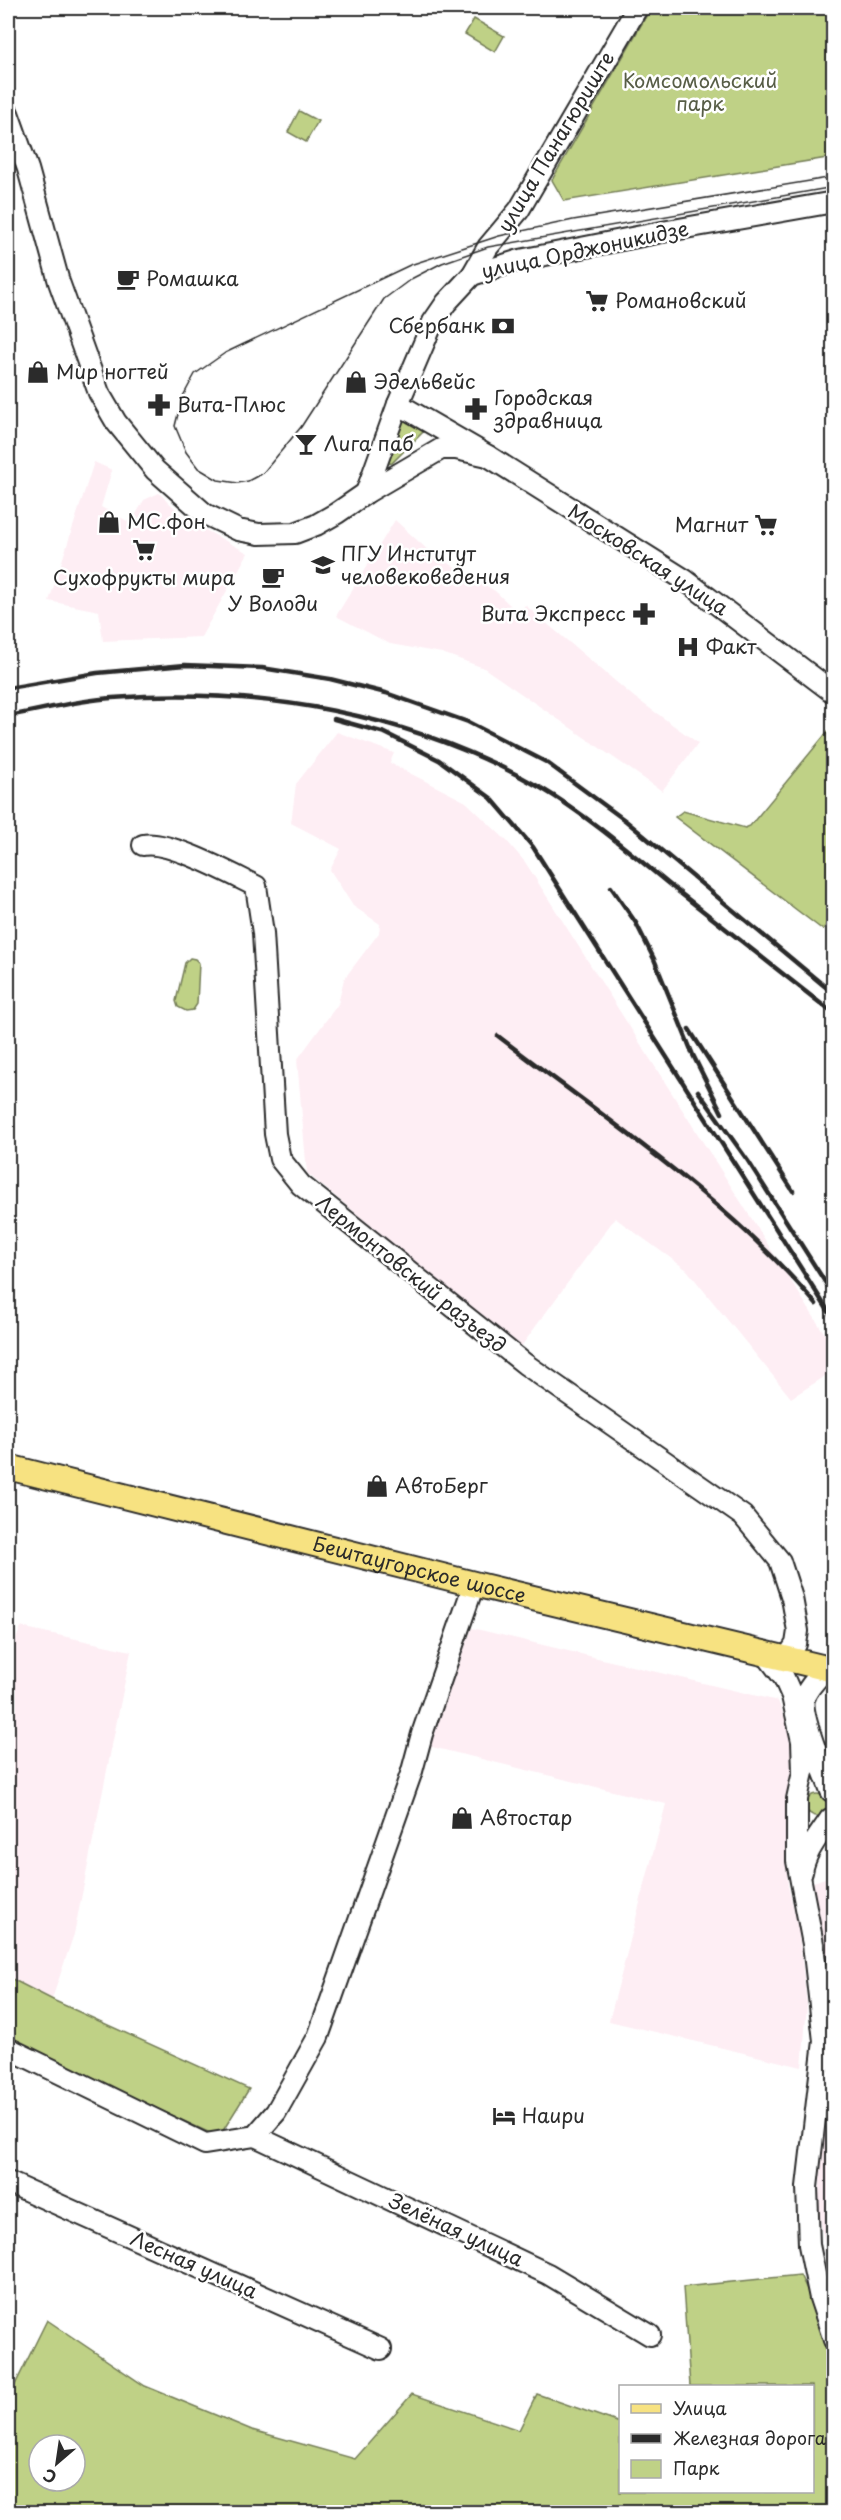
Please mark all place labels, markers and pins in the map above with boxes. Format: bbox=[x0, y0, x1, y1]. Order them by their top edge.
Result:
place label: Ромашка bbox=[146, 263, 239, 293]
cafe icon: Ромашка bbox=[115, 266, 141, 292]
place label: Романовский bbox=[615, 285, 747, 315]
supermarket icon: Романовский bbox=[584, 288, 610, 314]
place label: Сбербанк bbox=[389, 310, 485, 340]
bank icon: Сбербанк bbox=[490, 313, 516, 339]
place label: Мир ногтей bbox=[56, 356, 169, 386]
shop icon: Мир ногтей bbox=[25, 359, 51, 385]
place label: Эдельвейс bbox=[374, 366, 475, 396]
shop icon: Эдельвейс bbox=[343, 369, 369, 395]
place label: Городская здравница bbox=[493, 382, 603, 435]
place label: Вита-Плюс bbox=[177, 389, 286, 419]
pharmacy icon: Вита-Плюс bbox=[146, 392, 172, 418]
pharmacy icon: Городская здравница bbox=[463, 396, 489, 422]
place label: Лига паб bbox=[324, 428, 414, 458]
bar icon: Лига паб bbox=[293, 431, 319, 457]
place label: МС.фон bbox=[127, 506, 206, 536]
shop icon: МС.фон bbox=[96, 509, 122, 535]
place label: Магнит bbox=[675, 509, 749, 539]
supermarket icon: Магнит bbox=[753, 512, 779, 538]
supermarket icon: Сухофрукты мира bbox=[131, 537, 157, 563]
place label: ПГУ Институт человековедения bbox=[341, 538, 510, 591]
school or university icon: ПГУ Институт человековедения bbox=[310, 552, 336, 578]
place label: Сухофрукты мира bbox=[53, 562, 236, 592]
cafe icon: У Володи bbox=[260, 564, 286, 590]
place label: У Володи bbox=[228, 588, 318, 618]
place label: Вита Экспресс bbox=[481, 598, 626, 628]
pharmacy icon: Вита Экспресс bbox=[631, 601, 657, 627]
place label: Факт bbox=[706, 631, 757, 661]
hospital icon: Факт bbox=[675, 634, 701, 660]
place label: АвтоБерг bbox=[395, 1470, 489, 1500]
shop icon: АвтоБерг bbox=[364, 1473, 390, 1499]
place label: Автостар bbox=[480, 1802, 572, 1832]
shop icon: Автостар bbox=[449, 1805, 475, 1831]
place label: Наири bbox=[522, 2100, 585, 2130]
hotel icon: Наири bbox=[491, 2103, 517, 2129]

